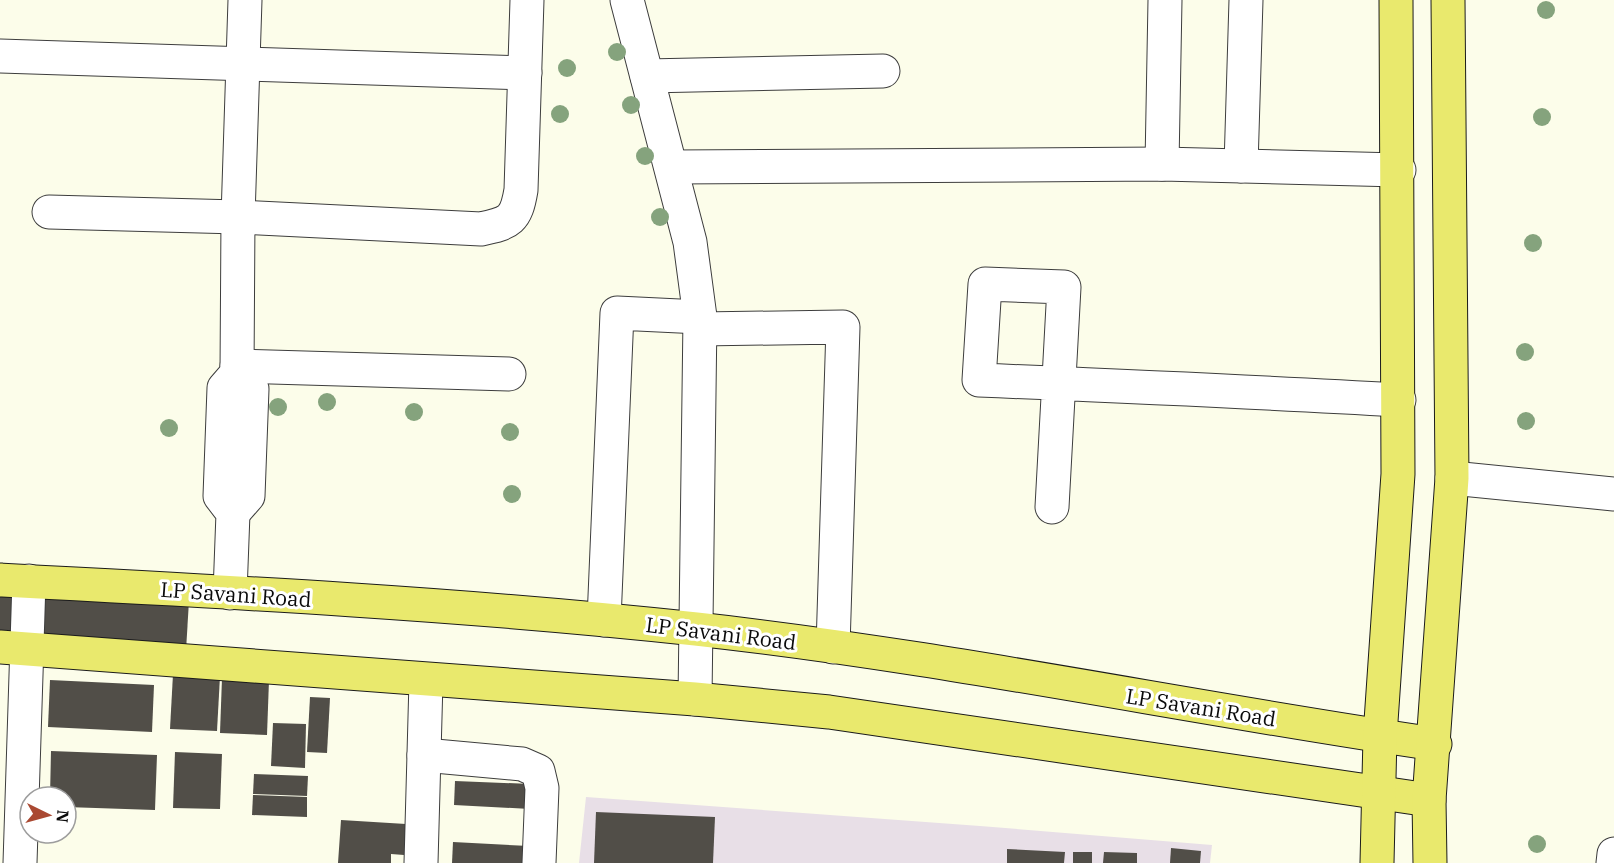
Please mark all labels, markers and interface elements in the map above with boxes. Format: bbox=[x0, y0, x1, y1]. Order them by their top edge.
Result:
street label: LP Savani Road bbox=[159, 575, 313, 613]
street label: LP Savani Road bbox=[644, 610, 798, 656]
street label: LP Savani Road bbox=[1124, 681, 1278, 733]
north arrow bbox=[18, 785, 78, 845]
text: N bbox=[52, 809, 73, 823]

